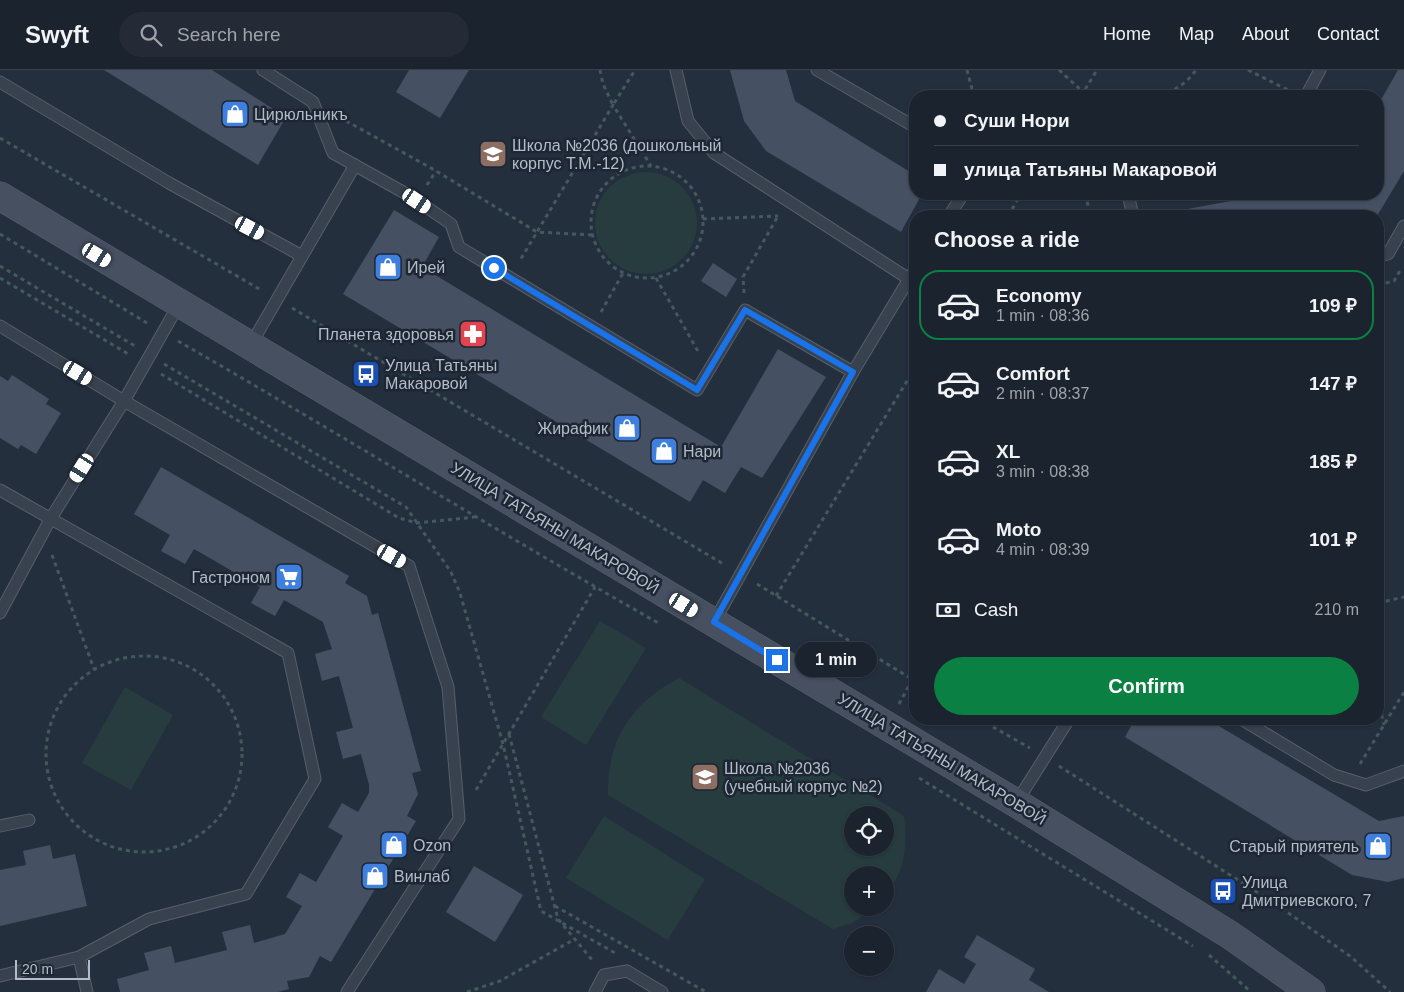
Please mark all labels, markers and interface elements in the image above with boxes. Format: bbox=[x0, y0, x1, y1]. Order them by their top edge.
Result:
search box bbox=[119, 12, 469, 57]
text: Swyft bbox=[25, 21, 89, 48]
icon: search bbox=[137, 21, 165, 49]
text: Search here bbox=[177, 24, 281, 45]
text: Home bbox=[1103, 24, 1151, 44]
text: Map bbox=[1179, 24, 1214, 44]
text: About bbox=[1242, 24, 1289, 44]
text: Contact bbox=[1317, 24, 1379, 44]
shop icon: Цирюльникъ bbox=[220, 99, 250, 129]
place label: Цирюльникъ bbox=[254, 106, 348, 123]
text: Суши Нори bbox=[964, 110, 1070, 131]
place label: Школа №2036 (дошкольный корпус Т.М.-12) bbox=[512, 137, 721, 172]
school or university icon: Школа №2036 (дошкольный корпус Т.М.-12) bbox=[478, 139, 508, 169]
text: улица Татьяны Макаровой bbox=[964, 159, 1217, 180]
car bbox=[400, 186, 433, 216]
car bbox=[233, 214, 266, 242]
text: Choose a ride bbox=[934, 227, 1079, 252]
car bbox=[80, 241, 113, 269]
shop icon: Ирей bbox=[373, 252, 403, 282]
route start bbox=[483, 257, 505, 279]
place label: Ирей bbox=[407, 259, 445, 276]
icon: car bbox=[936, 283, 981, 328]
text: Economy bbox=[996, 285, 1082, 306]
text: 109 ₽ bbox=[1309, 295, 1357, 316]
text: 1 min · 08:36 bbox=[996, 307, 1089, 324]
pharmacy icon: Планета здоровья bbox=[458, 319, 488, 349]
place label: Планета здоровья bbox=[318, 326, 454, 343]
place label: Улица Татьяны Макаровой bbox=[385, 357, 497, 392]
car bbox=[61, 359, 94, 387]
bus stop icon: Улица Татьяны Макаровой bbox=[351, 359, 381, 389]
icon: car bbox=[936, 361, 981, 406]
text: Comfort bbox=[996, 363, 1070, 384]
text: 147 ₽ bbox=[1309, 373, 1357, 394]
text: 2 min · 08:37 bbox=[996, 385, 1089, 402]
shop icon: Жирафик bbox=[612, 413, 642, 443]
place label: Жирафик bbox=[537, 420, 609, 437]
shop icon: Нари bbox=[649, 436, 679, 466]
icon: car bbox=[936, 439, 981, 484]
text: XL bbox=[996, 441, 1020, 462]
place label: Нари bbox=[683, 443, 721, 460]
car bbox=[67, 451, 96, 485]
text: 185 ₽ bbox=[1309, 451, 1357, 472]
street label: УЛИЦА ТАТЬЯНЫ МАКАРОВОЙ bbox=[448, 458, 662, 597]
text: 3 min · 08:38 bbox=[996, 463, 1089, 480]
icon: car bbox=[936, 517, 981, 562]
text: Moto bbox=[996, 519, 1041, 540]
text: 101 ₽ bbox=[1309, 529, 1357, 550]
text: 4 min · 08:39 bbox=[996, 541, 1089, 558]
car bbox=[375, 542, 408, 570]
supermarket icon: Гастроном bbox=[274, 562, 304, 592]
place label: Гастроном bbox=[191, 569, 270, 586]
car bbox=[667, 591, 700, 619]
icon: cash bbox=[934, 596, 962, 624]
text: Cash bbox=[974, 599, 1018, 620]
text: 210 m bbox=[1315, 601, 1359, 618]
callout: 1 min bbox=[794, 642, 877, 678]
route end bbox=[766, 649, 788, 671]
text: 1 min bbox=[815, 651, 857, 668]
button: Confirm bbox=[934, 657, 1359, 715]
street label: УЛИЦА ТАТЬЯНЫ МАКАРОВОЙ bbox=[835, 689, 1049, 828]
place label: Школа №2036 (учебный корпус №2) bbox=[724, 760, 883, 795]
school or university icon: Школа №2036 (учебный корпус №2) bbox=[690, 762, 720, 792]
map controls bbox=[844, 806, 894, 976]
button: locate bbox=[844, 806, 894, 856]
shop icon: Ozon bbox=[379, 830, 409, 860]
shop icon: Старый приятель bbox=[1363, 831, 1393, 861]
place label: Ozon bbox=[413, 837, 451, 854]
place label: Старый приятель bbox=[1229, 838, 1359, 855]
shop icon: Винлаб bbox=[360, 861, 390, 891]
button: + bbox=[844, 866, 894, 916]
place label: Винлаб bbox=[394, 868, 450, 885]
place label: Улица Дмитриевского, 7 bbox=[1242, 874, 1372, 909]
bus stop icon: Улица Дмитриевского, 7 bbox=[1208, 876, 1238, 906]
button: − bbox=[844, 926, 894, 976]
scale bar bbox=[15, 957, 90, 980]
text: 20 m bbox=[22, 961, 53, 977]

